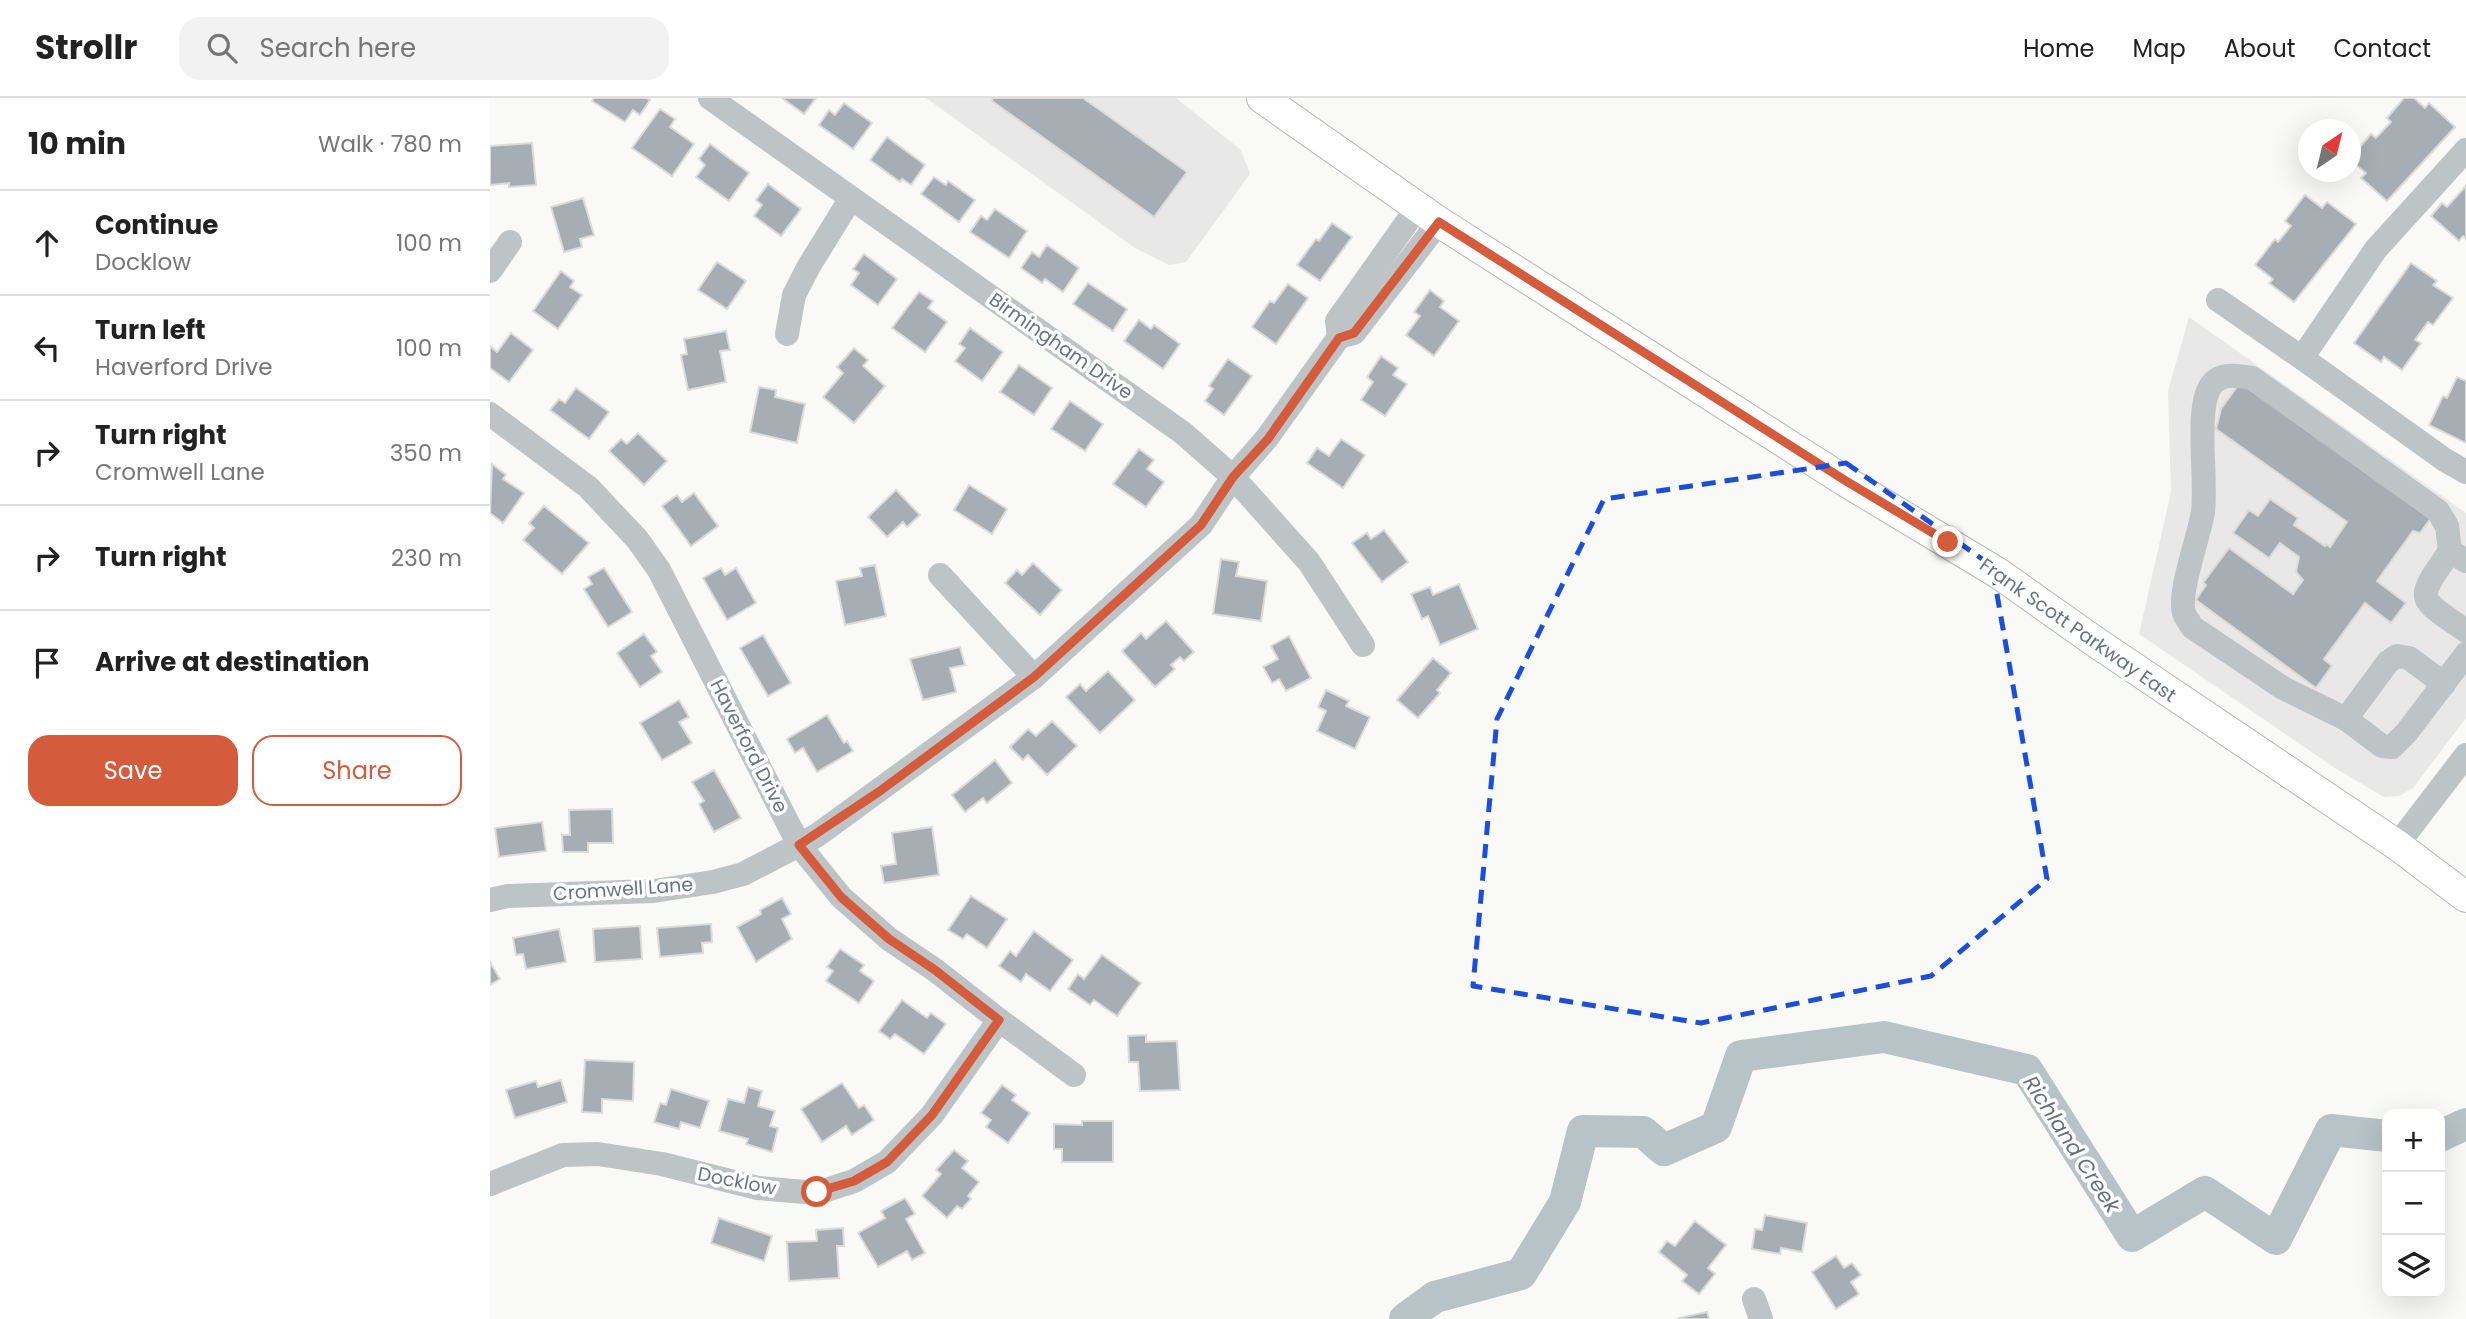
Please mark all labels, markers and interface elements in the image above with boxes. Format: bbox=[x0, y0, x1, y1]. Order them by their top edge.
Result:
search box bbox=[179, 17, 669, 80]
text: Strollr bbox=[35, 24, 137, 71]
icon: search bbox=[203, 29, 241, 67]
text: Search here bbox=[259, 30, 416, 66]
text: Home bbox=[2023, 32, 2095, 65]
text: Map bbox=[2133, 32, 2186, 65]
text: About bbox=[2224, 32, 2295, 65]
text: Contact bbox=[2333, 32, 2431, 65]
north arrow bbox=[2298, 119, 2361, 182]
text: 10 min bbox=[28, 122, 126, 165]
text: Walk · 780 m bbox=[318, 128, 462, 160]
text: Continue bbox=[95, 207, 218, 243]
icon: ahead bbox=[28, 224, 66, 262]
text: 100 m bbox=[396, 227, 462, 259]
text: Docklow bbox=[95, 246, 191, 278]
street label: Birmingham Drive bbox=[984, 286, 1138, 406]
text: Turn left bbox=[95, 312, 206, 348]
icon: left bbox=[28, 329, 66, 367]
text: 100 m bbox=[396, 332, 462, 364]
text: Haverford Drive bbox=[95, 351, 272, 383]
text: Turn right bbox=[95, 417, 227, 453]
icon: right bbox=[28, 434, 66, 472]
text: 350 m bbox=[390, 437, 462, 469]
text: Cromwell Lane bbox=[95, 456, 265, 488]
route end bbox=[1932, 526, 1963, 557]
icon: right bbox=[28, 539, 66, 577]
text: Turn right bbox=[95, 539, 227, 575]
text: 230 m bbox=[391, 542, 462, 574]
street label: Frank Scott Parkway East bbox=[1974, 552, 2182, 708]
icon: arrive bbox=[28, 644, 66, 682]
text: Arrive at destination bbox=[95, 644, 370, 680]
street label: Haverford Drive bbox=[704, 675, 794, 817]
button: Save bbox=[28, 735, 238, 806]
button: Share bbox=[252, 735, 462, 806]
street label: Cromwell Lane bbox=[552, 871, 694, 907]
water label: Richland Creek bbox=[2017, 1070, 2128, 1219]
map controls bbox=[2382, 1109, 2445, 1298]
button: + bbox=[2382, 1109, 2445, 1172]
street label: Docklow bbox=[695, 1160, 779, 1202]
button: − bbox=[2382, 1172, 2445, 1235]
route start bbox=[801, 1176, 832, 1207]
button: layers bbox=[2382, 1235, 2445, 1298]

